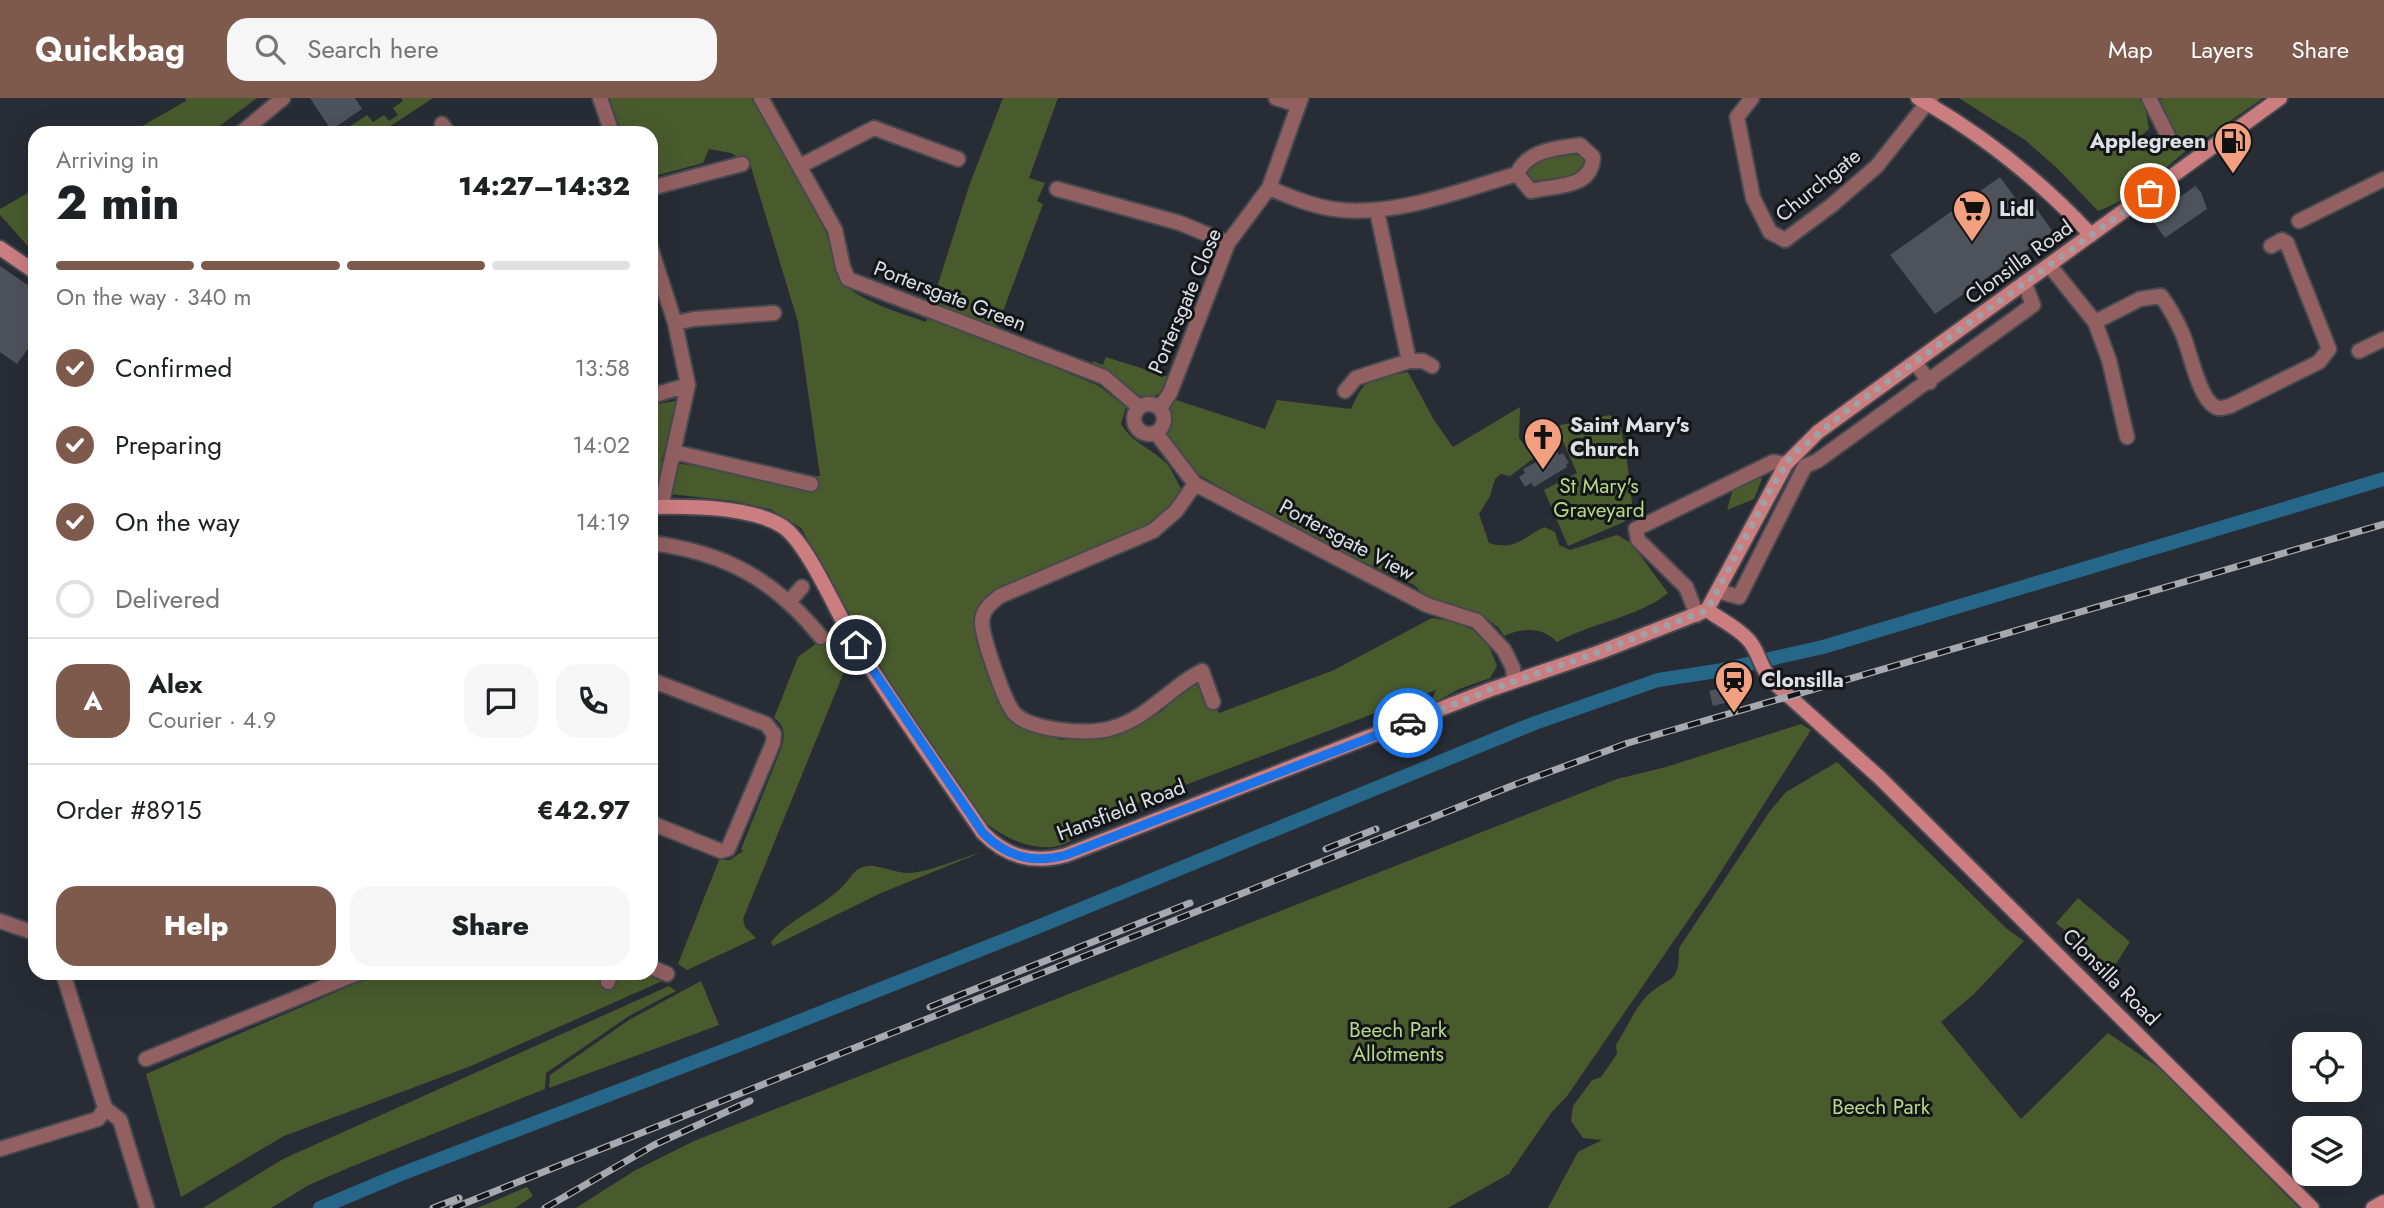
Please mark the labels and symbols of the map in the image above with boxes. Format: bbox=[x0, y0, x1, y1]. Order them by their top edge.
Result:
fuel station icon: Applegreen bbox=[2212, 120, 2254, 175]
place label: Applegreen bbox=[2089, 126, 2206, 156]
street label: Churchgate bbox=[1769, 141, 1867, 229]
pin bbox=[2120, 163, 2180, 223]
supermarket icon: Lidl bbox=[1951, 188, 1993, 243]
place label: Lidl bbox=[1999, 194, 2035, 224]
street label: Clonsilla Road bbox=[1959, 213, 2079, 311]
street label: Portersgate Close bbox=[1141, 224, 1229, 378]
street label: Portersgate Green bbox=[869, 253, 1031, 339]
place label: Saint Mary's Church bbox=[1570, 410, 1690, 464]
church icon: Saint Mary's Church bbox=[1522, 416, 1564, 471]
park label: St Mary's Graveyard bbox=[1553, 471, 1645, 525]
street label: Portersgate View bbox=[1274, 492, 1421, 589]
pin bbox=[826, 615, 886, 675]
station icon: Clonsilla bbox=[1713, 659, 1755, 714]
place label: Clonsilla bbox=[1761, 665, 1844, 695]
courier bbox=[1373, 688, 1443, 758]
street label: Hansfield Road bbox=[1052, 772, 1190, 848]
street label: Clonsilla Road bbox=[2055, 921, 2167, 1033]
park label: Beech Park Allotments bbox=[1349, 1015, 1448, 1069]
park label: Beech Park bbox=[1832, 1092, 1931, 1122]

